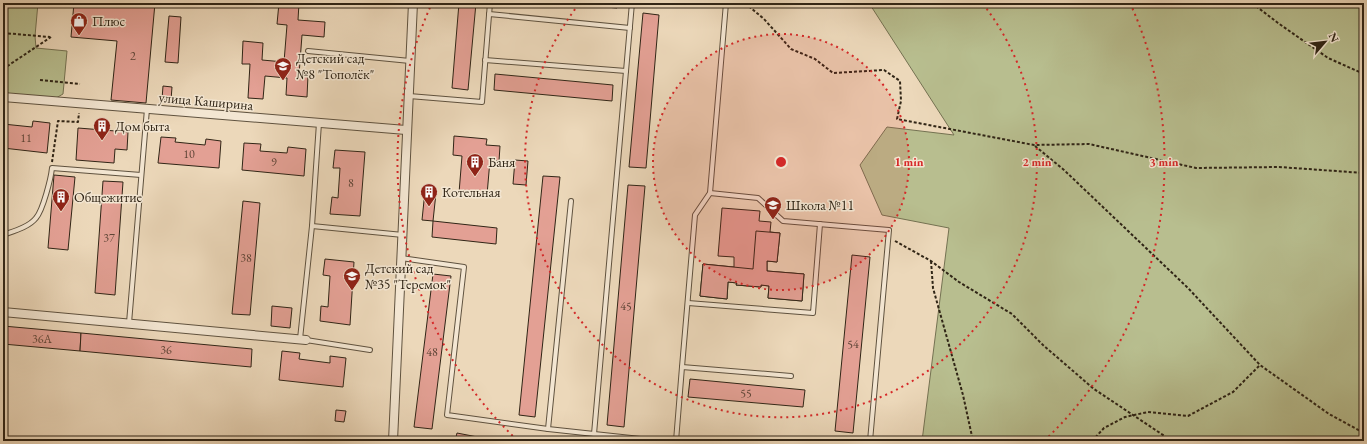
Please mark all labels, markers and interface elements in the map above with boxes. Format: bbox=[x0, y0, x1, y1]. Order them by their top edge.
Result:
shop icon: Плюс bbox=[69, 11, 89, 36]
place label: Плюс bbox=[92, 12, 126, 30]
north arrow bbox=[1305, 22, 1345, 62]
text: N bbox=[1326, 30, 1342, 45]
house number: 2 bbox=[130, 48, 136, 64]
place label: Детский сад №8 "Тополёк" bbox=[296, 49, 374, 83]
school or university icon: Детский сад №8 "Тополёк" bbox=[273, 56, 293, 81]
street label: улица Каширина bbox=[158, 88, 254, 114]
building icon: Дом быта bbox=[92, 116, 112, 141]
place label: Дом быта bbox=[115, 117, 170, 135]
house number: 11 bbox=[20, 130, 32, 146]
house number: 10 bbox=[183, 146, 195, 162]
building icon: Баня bbox=[465, 152, 485, 177]
place label: Баня bbox=[488, 153, 515, 171]
house number: 9 bbox=[271, 154, 277, 170]
text: 1 min bbox=[894, 154, 924, 170]
text: 2 min bbox=[1022, 154, 1052, 170]
text: 3 min bbox=[1149, 154, 1179, 170]
centre of rings bbox=[774, 155, 788, 169]
house number: 8 bbox=[348, 175, 354, 191]
building icon: Котельная bbox=[419, 182, 439, 207]
place label: Котельная bbox=[442, 183, 500, 201]
building icon: Общежитие bbox=[51, 187, 71, 212]
place label: Общежитие bbox=[74, 188, 143, 206]
school or university icon: Школа №11 bbox=[763, 195, 783, 220]
place label: Школа №11 bbox=[786, 196, 854, 214]
house number: 37 bbox=[103, 230, 115, 246]
house number: 38 bbox=[240, 250, 252, 266]
place label: Детский сад №35 "Теремок" bbox=[365, 259, 451, 293]
school or university icon: Детский сад №35 "Теремок" bbox=[342, 266, 362, 291]
house number: 45 bbox=[620, 298, 632, 314]
house number: 36А bbox=[32, 331, 53, 347]
house number: 54 bbox=[847, 336, 859, 352]
house number: 36 bbox=[160, 342, 172, 358]
house number: 48 bbox=[426, 344, 438, 360]
house number: 55 bbox=[740, 385, 752, 401]

